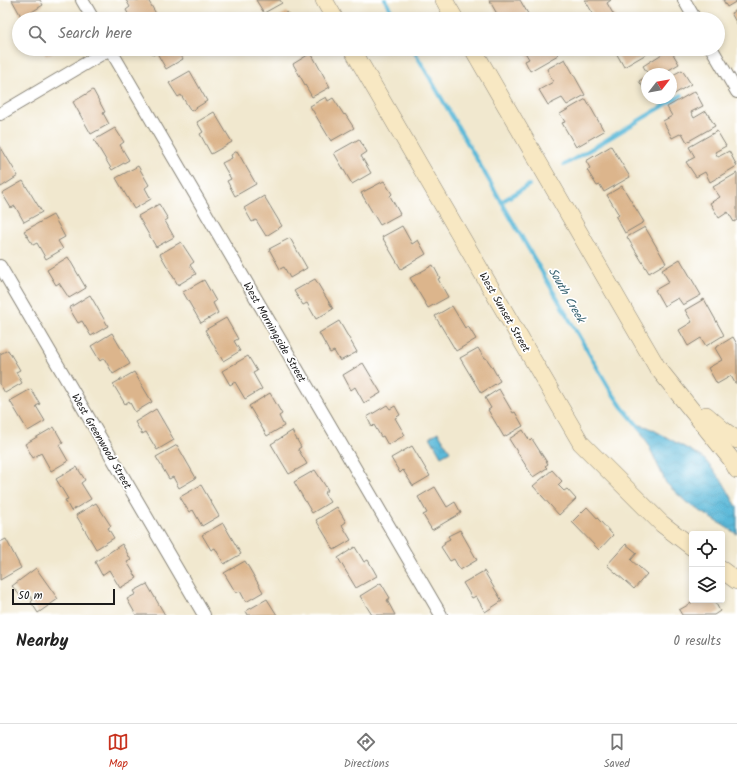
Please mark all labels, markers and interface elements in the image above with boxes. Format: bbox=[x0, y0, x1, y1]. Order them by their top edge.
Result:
search box bbox=[12, 12, 725, 56]
text: Search here bbox=[58, 22, 132, 46]
icon: search bbox=[26, 23, 48, 45]
north arrow bbox=[641, 68, 677, 104]
water label: South Creek bbox=[543, 264, 591, 328]
street label: West Sunset Street bbox=[474, 269, 535, 357]
street label: West Morningside Street bbox=[238, 279, 311, 387]
street label: West Greenwood Street bbox=[66, 390, 136, 493]
map controls bbox=[689, 531, 725, 603]
button: locate bbox=[689, 531, 725, 567]
button: layers bbox=[689, 567, 725, 603]
scale bar bbox=[12, 587, 115, 606]
text: 50 m bbox=[18, 587, 43, 605]
text: Nearby bbox=[16, 628, 68, 655]
text: 0 results bbox=[674, 631, 721, 652]
tab: Map bbox=[107, 731, 129, 773]
tab: Directions bbox=[344, 731, 389, 773]
tab: Saved bbox=[604, 731, 630, 773]

